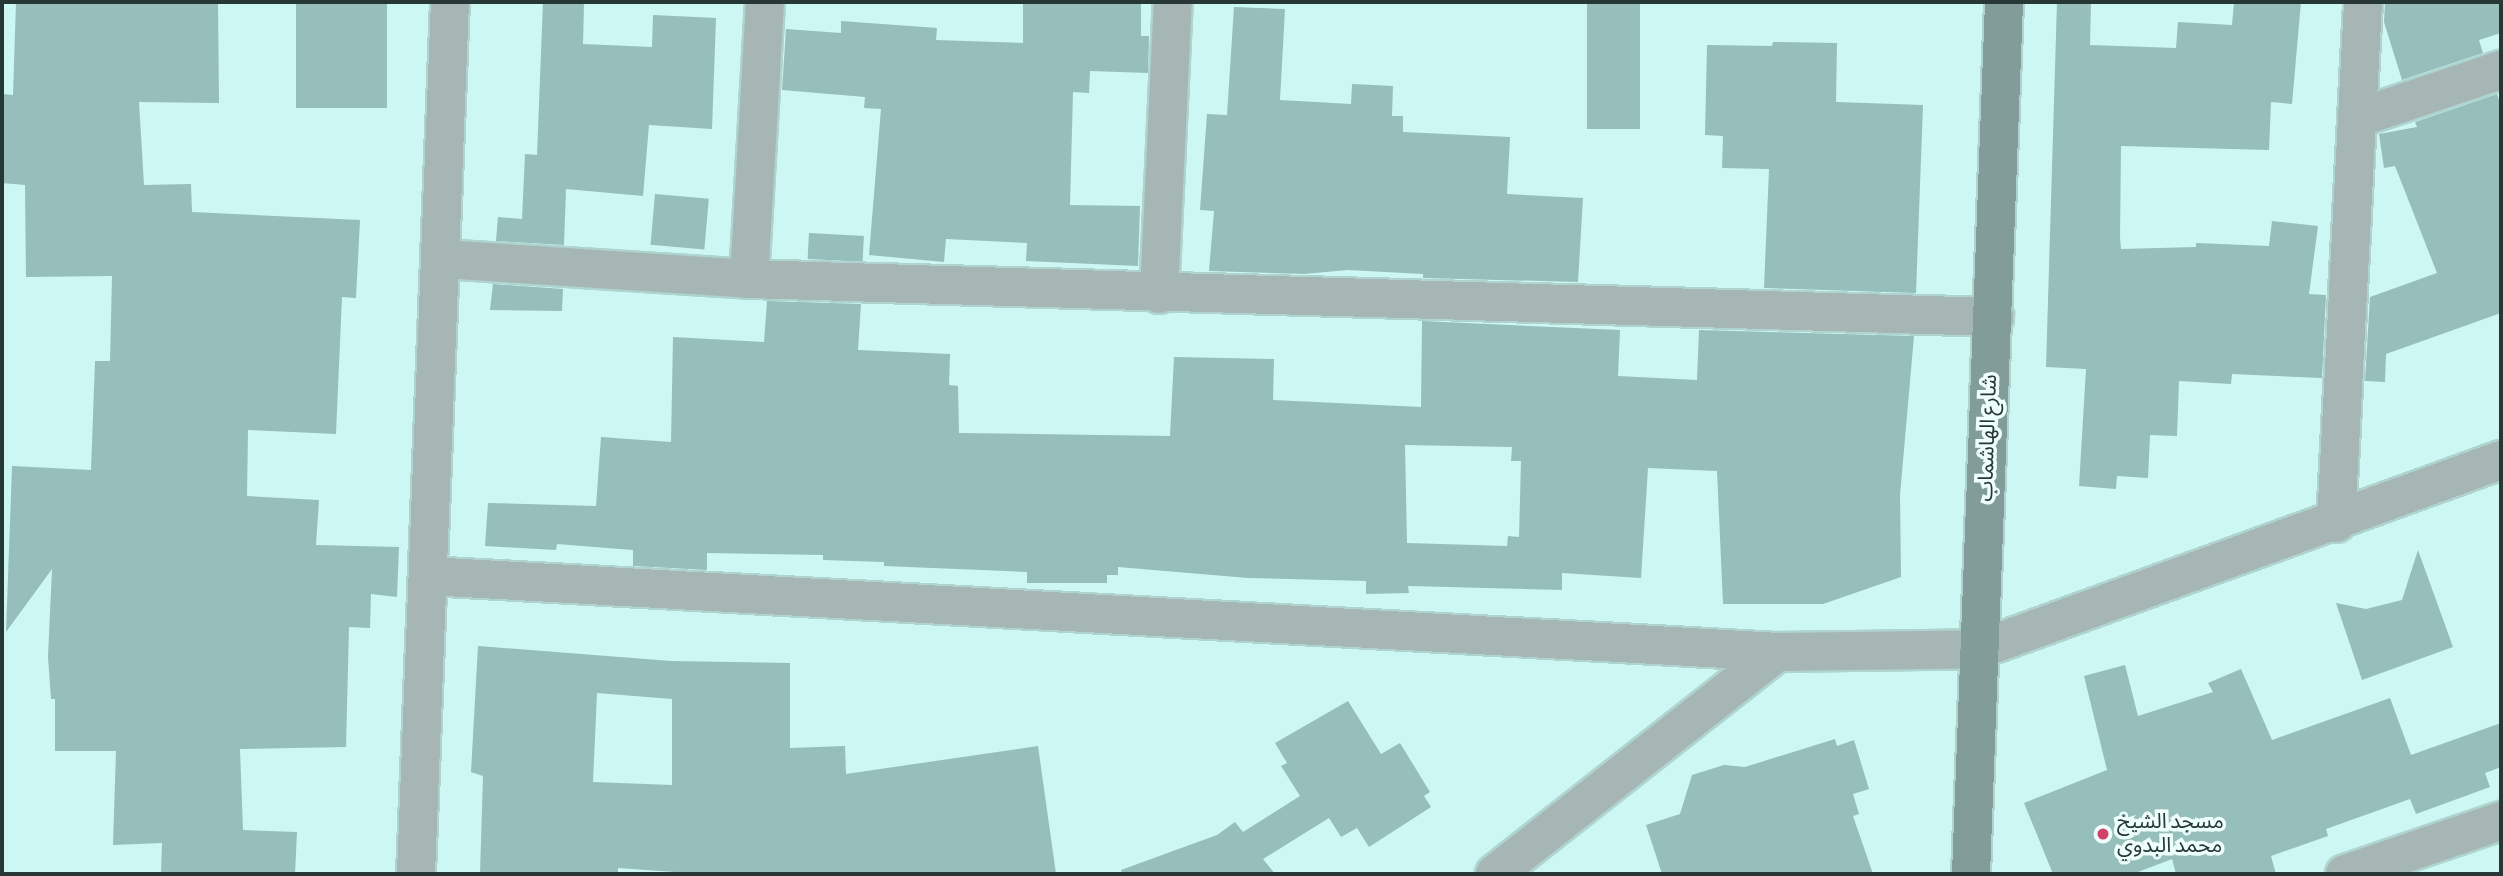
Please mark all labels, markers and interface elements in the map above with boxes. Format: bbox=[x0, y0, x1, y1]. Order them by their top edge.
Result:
street label: شارع الهاشماب bbox=[1973, 374, 2003, 502]
place label: مسجد الشيخ محمد البدوي bbox=[2117, 809, 2224, 859]
marker: مسجد الشيخ محمد البدوي bbox=[2095, 826, 2111, 842]

